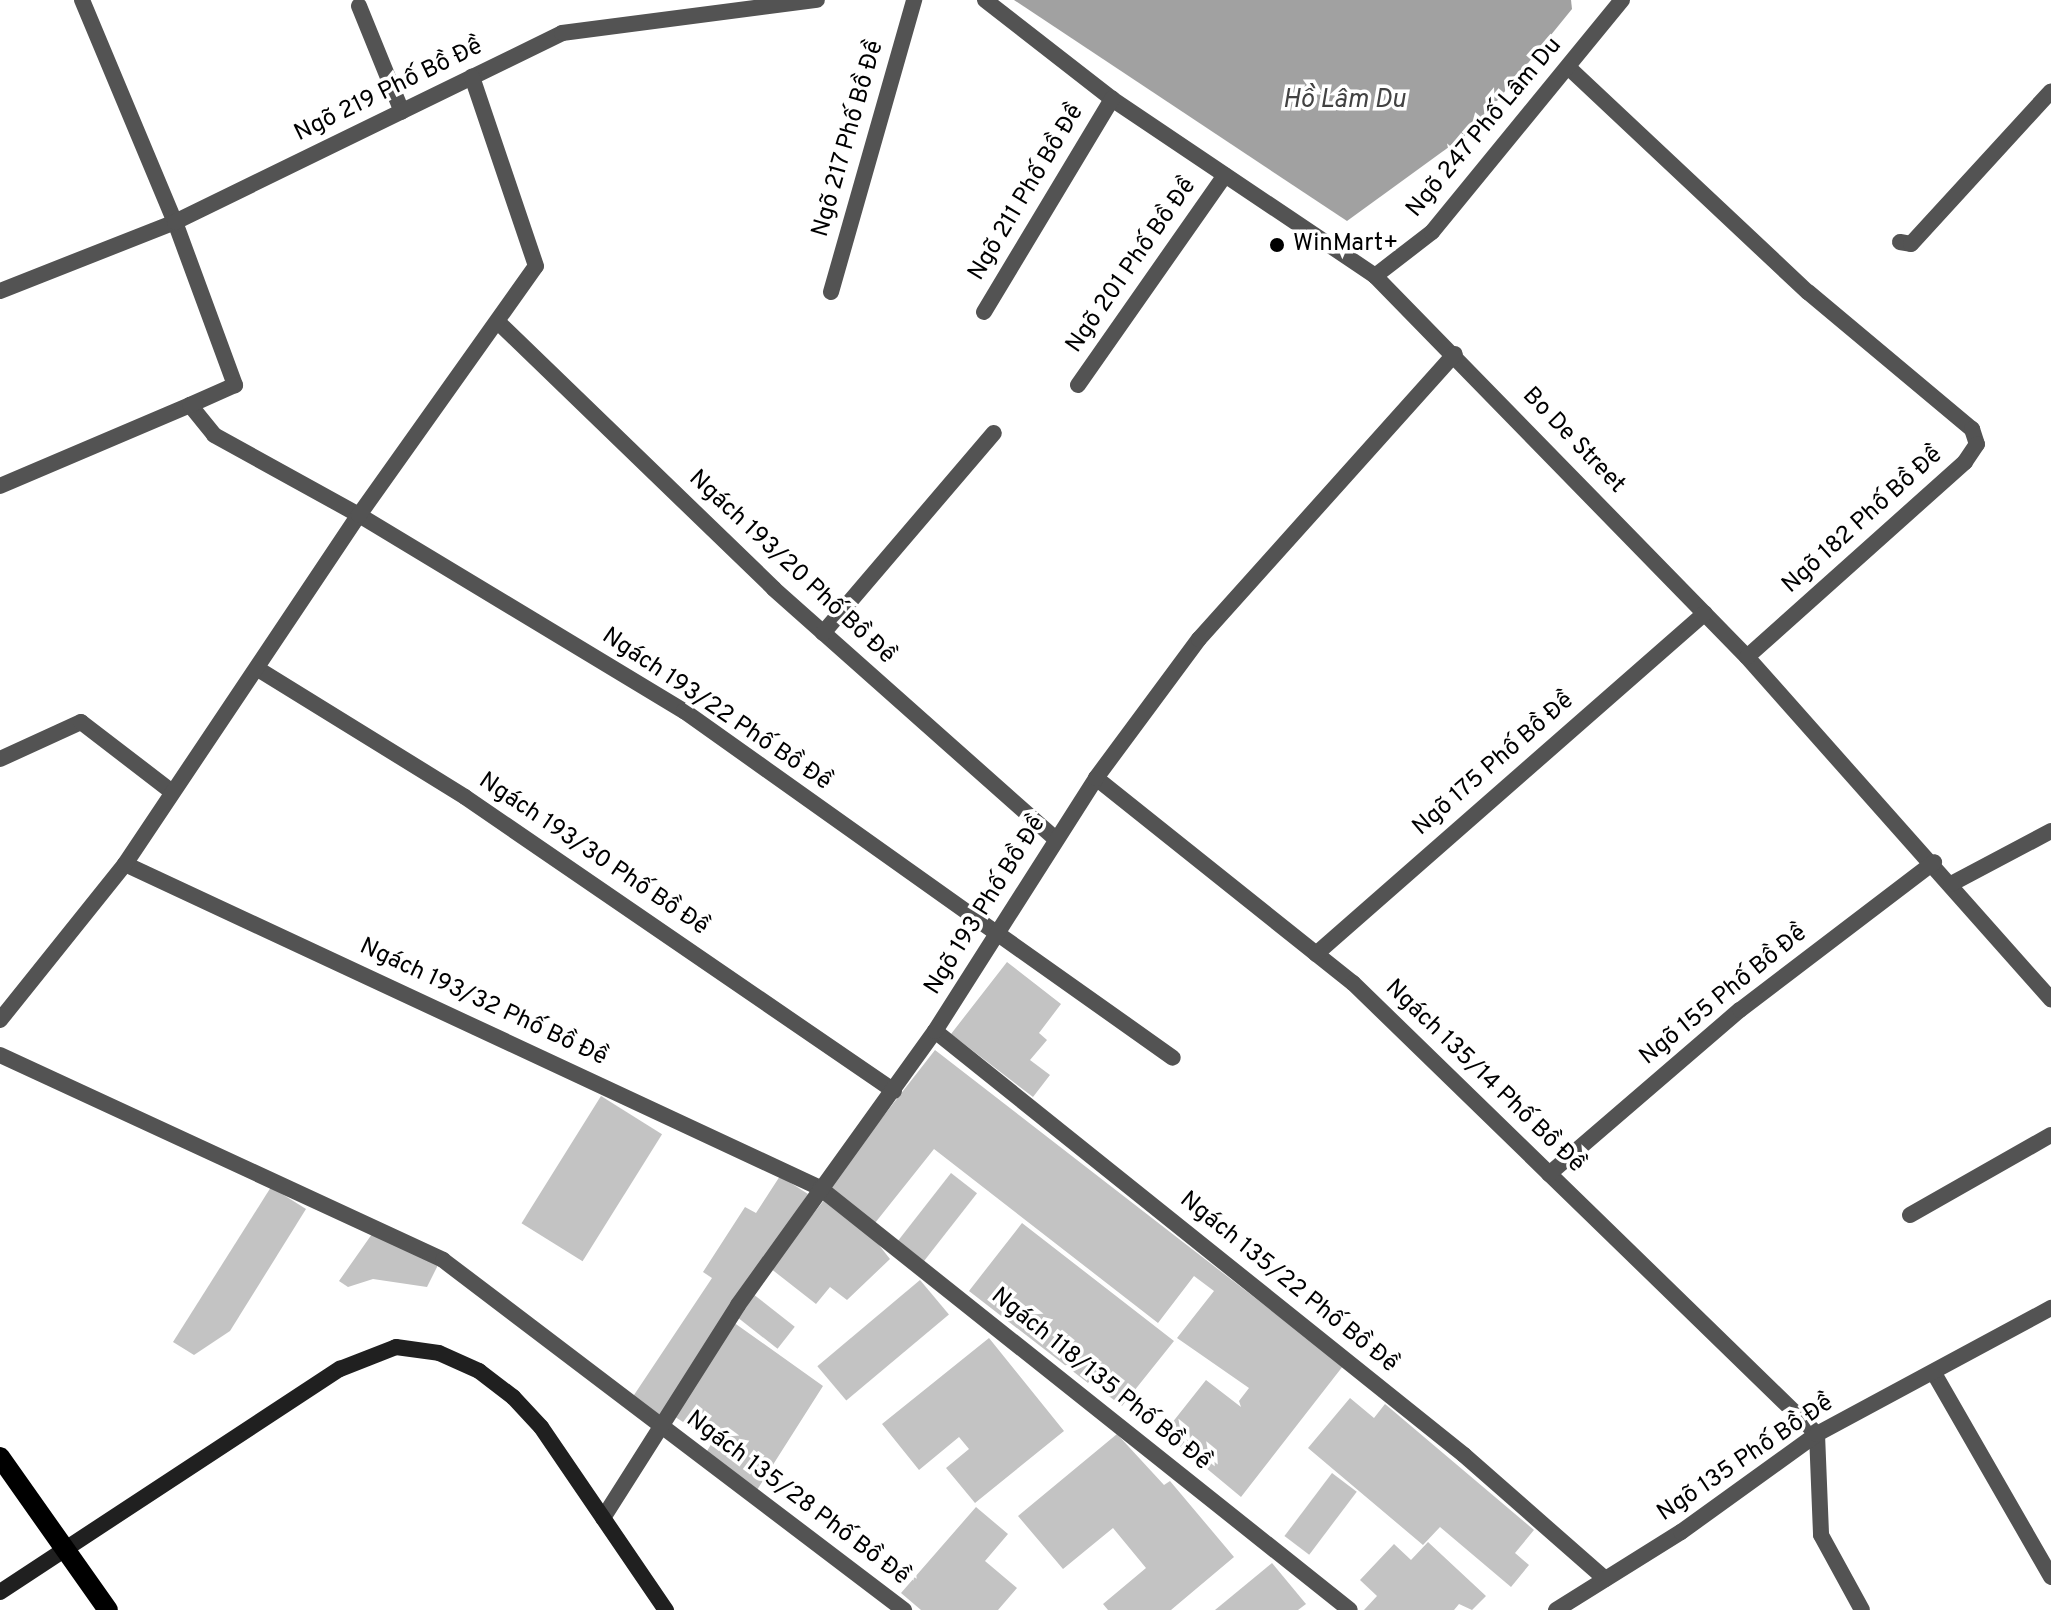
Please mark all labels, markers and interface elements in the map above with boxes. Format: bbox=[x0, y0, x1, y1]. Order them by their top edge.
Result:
street label: Ngõ 247 Phố Lâm Du bbox=[1401, 32, 1569, 224]
street label: Ngõ 219 Phố Bồ Đề bbox=[290, 33, 488, 149]
street label: Ngõ 217 Phố Bồ Đề bbox=[807, 37, 891, 241]
water label: Hồ Lâm Du bbox=[1283, 85, 1405, 117]
street label: Ngõ 211 Phố Bồ Đề bbox=[963, 100, 1091, 286]
street label: Ngõ 201 Phố Bồ Đề bbox=[1061, 173, 1203, 359]
place label: WinMart+ bbox=[1293, 231, 1399, 259]
marker: WinMart+ bbox=[1268, 236, 1286, 254]
street label: Bo De Street bbox=[1515, 382, 1631, 500]
street label: Ngõ 182 Phố Bồ Đề bbox=[1777, 442, 1949, 600]
street label: Ngách 193/20 Phố Bồ Đề bbox=[682, 465, 900, 671]
street label: Ngách 193/22 Phố Bồ Đề bbox=[596, 622, 836, 798]
street label: Ngõ 175 Phố Bồ Đề bbox=[1408, 687, 1580, 843]
street label: Ngách 193/30 Phố Bồ Đề bbox=[473, 767, 713, 943]
street label: Ngõ 193 Phố Bồ Đề bbox=[919, 811, 1053, 1001]
street label: Ngõ 155 Phố Bồ Đề bbox=[1635, 920, 1813, 1072]
street label: Ngách 193/32 Phố Bồ Đề bbox=[355, 933, 611, 1073]
street label: Ngách 135/14 Phố Bồ Đề bbox=[1378, 974, 1590, 1180]
street label: Ngách 135/22 Phố Bồ Đề bbox=[1173, 1186, 1403, 1380]
street label: Ngách 118/135 Phố Bồ Đề bbox=[984, 1282, 1216, 1478]
street label: Ngõ 135 Phố Bồ Đề bbox=[1653, 1389, 1839, 1529]
street label: Ngách 135/28 Phố Bồ Đề bbox=[680, 1406, 914, 1592]

